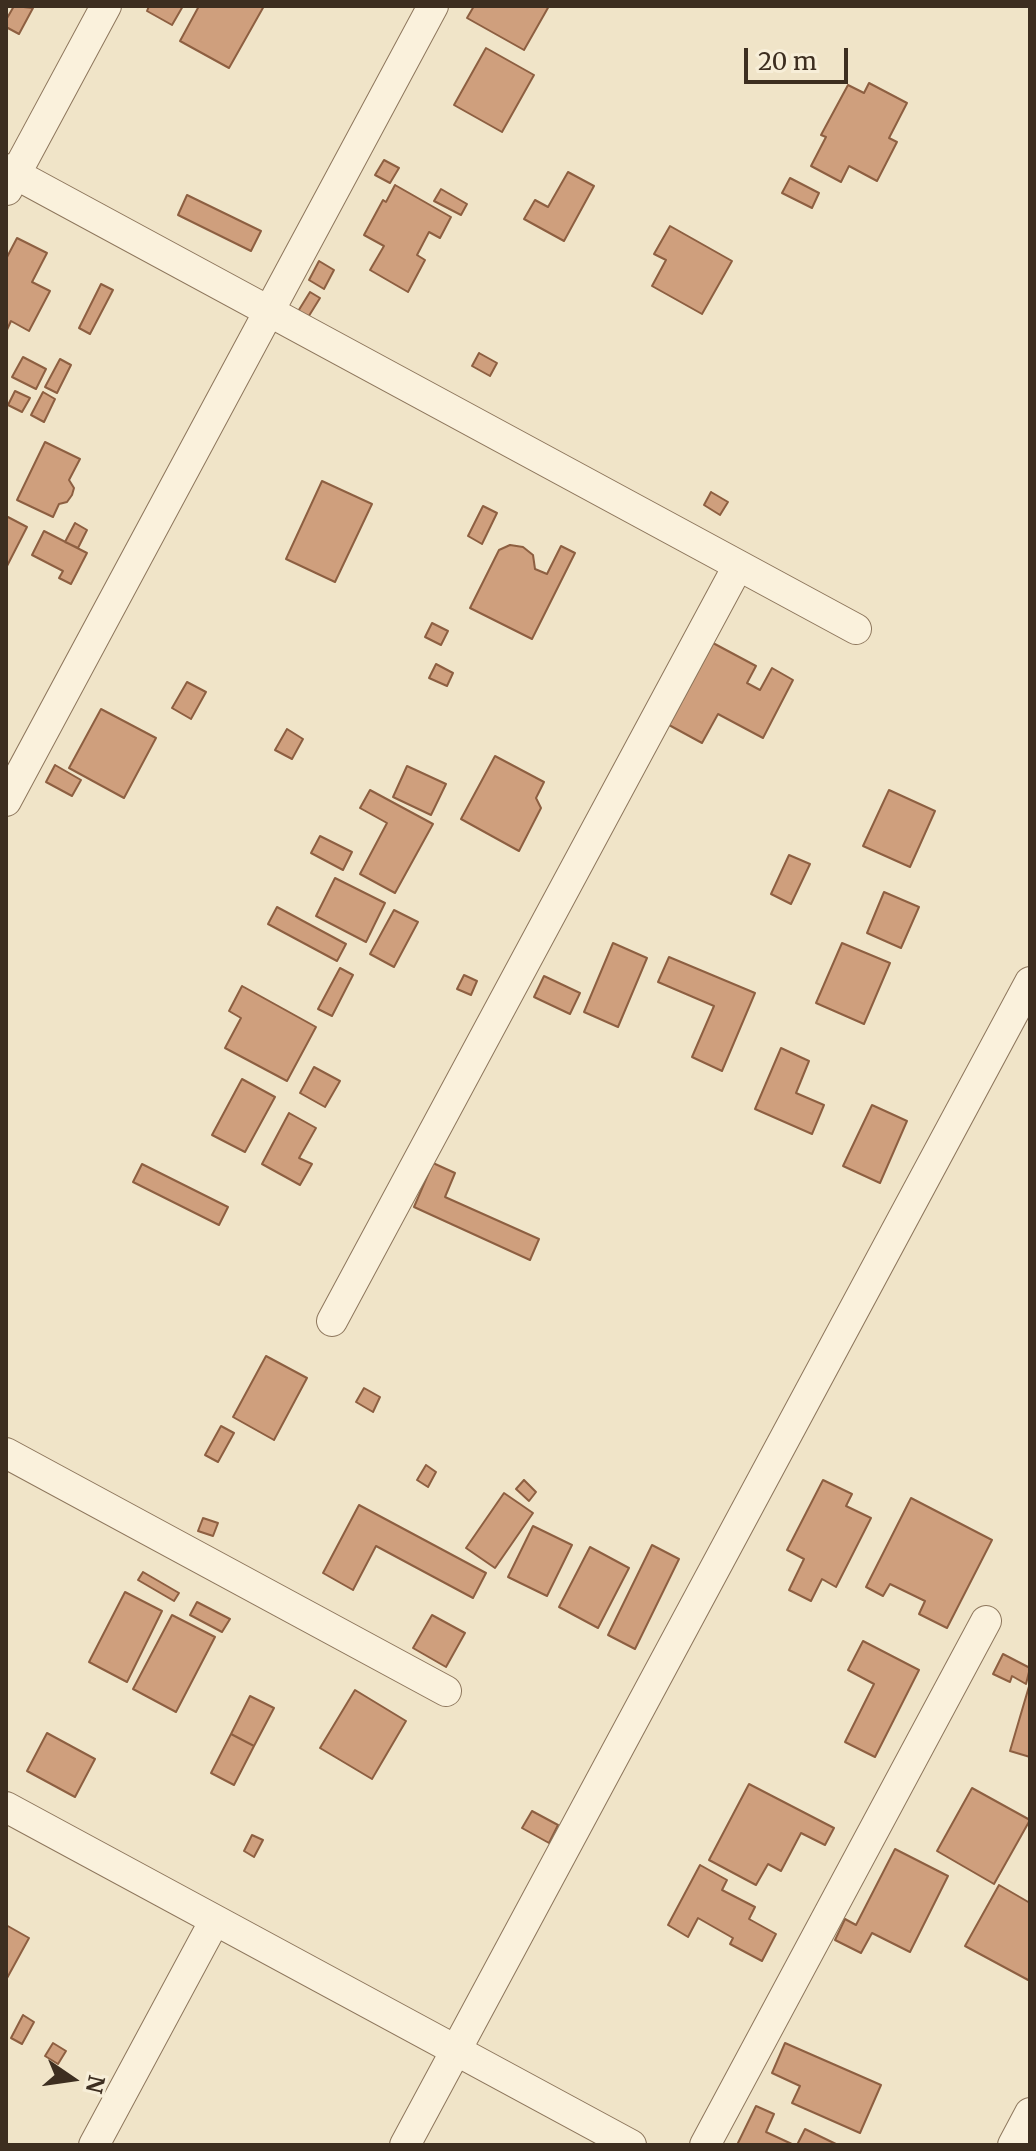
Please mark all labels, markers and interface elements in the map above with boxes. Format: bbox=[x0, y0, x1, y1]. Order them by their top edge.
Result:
scale bar bbox=[748, 32, 852, 82]
text: 20 m bbox=[758, 46, 817, 77]
north arrow bbox=[32, 2039, 112, 2119]
text: N bbox=[80, 2073, 111, 2096]

